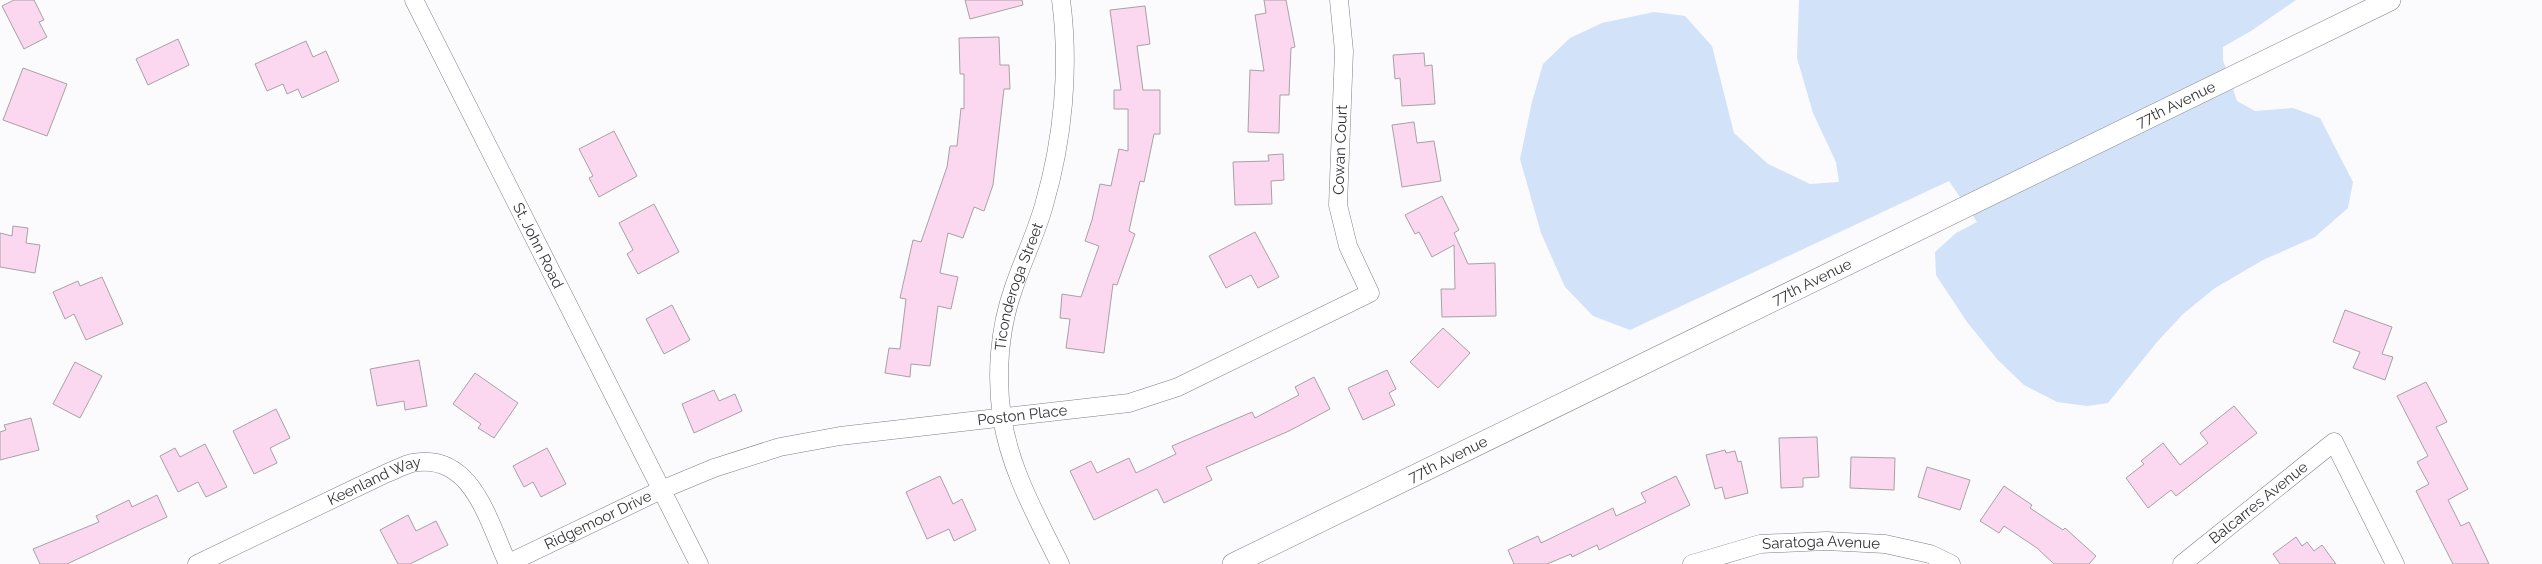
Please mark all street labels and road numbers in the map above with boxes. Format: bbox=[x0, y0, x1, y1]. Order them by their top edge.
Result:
street label: 77th Avenue bbox=[2133, 77, 2219, 131]
street label: Cowan Court bbox=[1329, 104, 1351, 195]
street label: St. John Road bbox=[509, 200, 567, 291]
street label: Ticonderoga Street bbox=[991, 220, 1047, 352]
street label: 77th Avenue bbox=[1769, 255, 1855, 309]
street label: Poston Place bbox=[976, 401, 1068, 429]
street label: 77th Avenue bbox=[1405, 432, 1491, 486]
street label: Keenland Way bbox=[325, 453, 422, 509]
street label: Balcarres Avenue bbox=[2206, 458, 2311, 548]
street label: Ridgemoor Drive bbox=[542, 487, 655, 554]
street label: Saratoga Avenue bbox=[1762, 532, 1881, 553]

